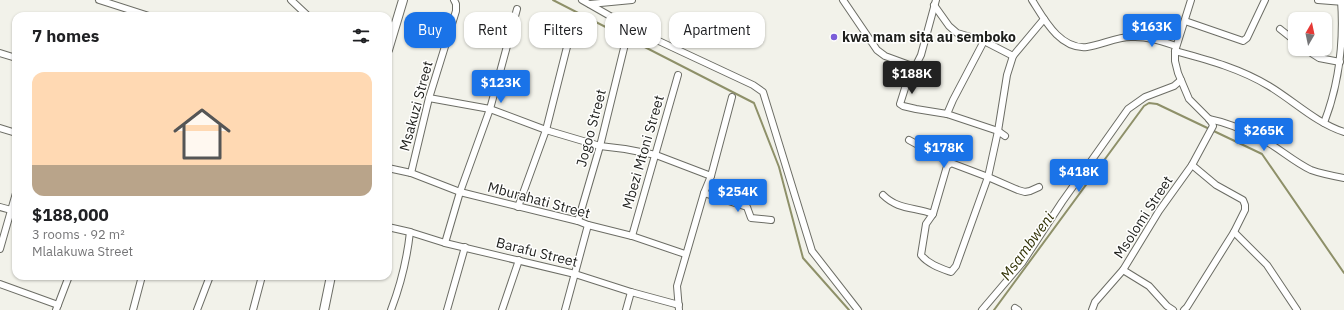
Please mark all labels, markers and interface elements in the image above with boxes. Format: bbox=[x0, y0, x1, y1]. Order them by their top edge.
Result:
chip: Buy bbox=[404, 12, 456, 48]
chip: Rent bbox=[464, 12, 521, 48]
chip: Filters bbox=[529, 12, 597, 48]
chip: New bbox=[605, 12, 661, 48]
chip: Apartment bbox=[669, 12, 765, 48]
north arrow bbox=[1288, 12, 1332, 56]
map controls bbox=[1288, 12, 1332, 56]
pin: $163K bbox=[1124, 14, 1180, 48]
text: $163K bbox=[1132, 18, 1172, 35]
text: 7 homes bbox=[32, 25, 99, 47]
icon: filters bbox=[350, 25, 372, 47]
place label: kwa mam sita au semboko bbox=[842, 28, 1016, 46]
marker: kwa mam sita au semboko bbox=[829, 32, 839, 42]
street label: Msakuzi Street bbox=[395, 59, 437, 153]
pin: $188K bbox=[884, 61, 940, 95]
text: $188K bbox=[892, 65, 932, 82]
pin: $123K bbox=[473, 70, 529, 104]
text: $123K bbox=[481, 74, 521, 91]
street label: Jogoo Street bbox=[572, 87, 610, 169]
street label: Mbezi Mtoni Street bbox=[618, 93, 668, 211]
icon: home bbox=[166, 98, 238, 170]
pin: $265K bbox=[1236, 118, 1292, 152]
text: $265K bbox=[1244, 122, 1284, 139]
pin: $178K bbox=[916, 135, 972, 169]
text: $178K bbox=[924, 139, 964, 156]
pin: $418K bbox=[1051, 159, 1107, 193]
text: $418K bbox=[1059, 163, 1099, 180]
street label: Msolomi Street bbox=[1110, 172, 1176, 262]
street label: Mburahati Street bbox=[486, 178, 592, 222]
pin: $254K bbox=[710, 179, 766, 213]
text: $254K bbox=[718, 183, 758, 200]
text: $188,000 bbox=[32, 204, 109, 226]
water label: Msambweni bbox=[996, 208, 1058, 284]
text: 3 rooms · 92 m² bbox=[32, 226, 125, 243]
street label: Barafu Street bbox=[494, 233, 580, 271]
text: Mlalakuwa Street bbox=[32, 243, 133, 260]

